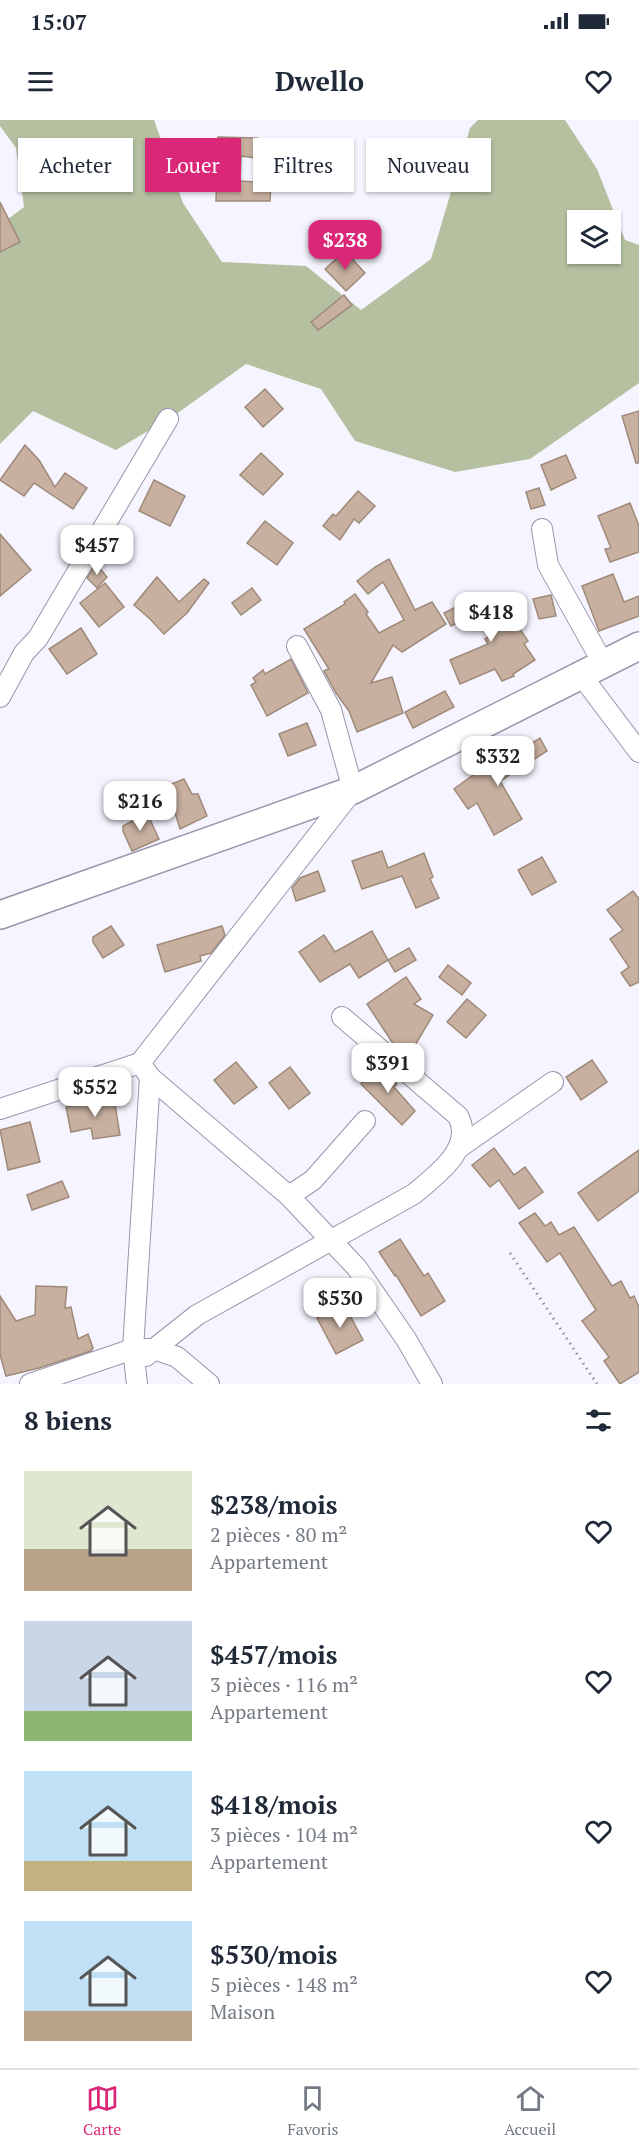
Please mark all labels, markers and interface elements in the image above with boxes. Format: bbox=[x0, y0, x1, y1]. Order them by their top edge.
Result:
text: 15:07 bbox=[30, 7, 87, 36]
text: Dwello bbox=[275, 63, 364, 99]
icon: menu bbox=[24, 65, 57, 98]
icon: heart bbox=[582, 65, 615, 98]
chip: Acheter bbox=[18, 138, 133, 192]
chip: Louer bbox=[145, 138, 241, 192]
chip: Filtres bbox=[253, 138, 354, 192]
chip: Nouveau bbox=[366, 138, 491, 192]
map controls bbox=[567, 210, 621, 264]
button: layers bbox=[567, 210, 621, 264]
pin: $238 bbox=[309, 220, 381, 271]
text: $238 bbox=[322, 226, 368, 253]
pin: $457 bbox=[61, 525, 133, 576]
text: $457 bbox=[74, 531, 120, 558]
pin: $418 bbox=[455, 592, 527, 643]
text: $418 bbox=[468, 598, 514, 625]
pin: $332 bbox=[462, 736, 534, 787]
text: $332 bbox=[475, 742, 521, 769]
pin: $216 bbox=[104, 781, 176, 832]
text: $216 bbox=[117, 787, 163, 814]
pin: $391 bbox=[352, 1043, 424, 1094]
text: $391 bbox=[365, 1049, 411, 1076]
pin: $552 bbox=[59, 1067, 131, 1118]
text: $552 bbox=[72, 1073, 118, 1100]
pin: $530 bbox=[304, 1278, 376, 1329]
text: $530 bbox=[317, 1284, 363, 1311]
text: 8 biens bbox=[24, 1403, 112, 1437]
icon: filters bbox=[582, 1404, 615, 1437]
text: $238/mois bbox=[210, 1487, 338, 1521]
icon: home bbox=[72, 1495, 144, 1567]
icon: heart bbox=[582, 1515, 615, 1548]
text: 2 pièces · 80 m² bbox=[210, 1521, 347, 1548]
text: Appartement bbox=[210, 1548, 328, 1575]
text: $457/mois bbox=[210, 1637, 338, 1671]
icon: home bbox=[72, 1645, 144, 1717]
icon: heart bbox=[582, 1665, 615, 1698]
text: 3 pièces · 116 m² bbox=[210, 1671, 358, 1698]
text: Appartement bbox=[210, 1698, 328, 1725]
text: $418/mois bbox=[210, 1787, 338, 1821]
icon: home bbox=[72, 1795, 144, 1867]
icon: heart bbox=[582, 1815, 615, 1848]
text: 3 pièces · 104 m² bbox=[210, 1821, 358, 1848]
text: Appartement bbox=[210, 1848, 328, 1875]
text: $530/mois bbox=[210, 1937, 338, 1971]
icon: home bbox=[72, 1945, 144, 2017]
icon: heart bbox=[582, 1965, 615, 1998]
text: 5 pièces · 148 m² bbox=[210, 1971, 358, 1998]
text: Maison bbox=[210, 1998, 275, 2025]
tab: Carte bbox=[83, 2082, 121, 2140]
tab: Favoris bbox=[287, 2082, 339, 2140]
tab: Accueil bbox=[504, 2082, 556, 2140]

